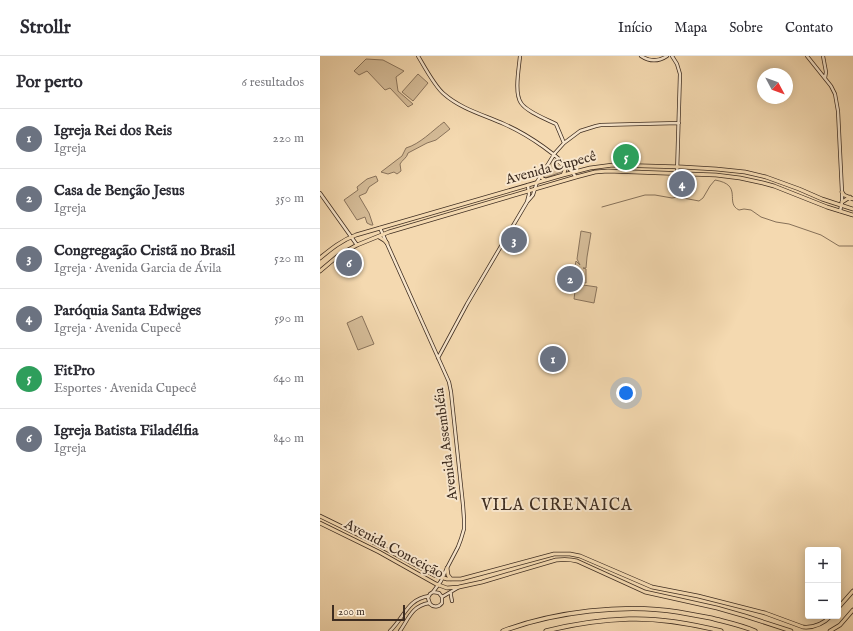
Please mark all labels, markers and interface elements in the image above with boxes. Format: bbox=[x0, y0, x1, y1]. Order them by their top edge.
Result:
text: Strollr bbox=[20, 16, 71, 40]
text: Início bbox=[618, 19, 652, 37]
text: Mapa bbox=[674, 19, 707, 37]
text: Sobre bbox=[729, 19, 763, 37]
text: Contato bbox=[785, 19, 833, 37]
north arrow bbox=[757, 68, 793, 104]
text: Por perto bbox=[16, 72, 83, 93]
text: 6 resultados bbox=[241, 74, 304, 91]
text: Igreja Rei dos Reis bbox=[54, 121, 172, 140]
text: 1 bbox=[27, 130, 31, 147]
text: 220 m bbox=[273, 130, 304, 147]
text: Igreja bbox=[54, 140, 86, 157]
pin: 5 bbox=[613, 142, 639, 172]
street label: Avenida Cupecê bbox=[503, 147, 599, 189]
pin: 4 bbox=[669, 169, 695, 199]
text: Casa de Benção Jesus bbox=[54, 181, 184, 200]
text: 2 bbox=[26, 190, 32, 207]
text: 350 m bbox=[275, 190, 304, 207]
text: Igreja bbox=[54, 200, 86, 217]
pin: 3 bbox=[501, 225, 527, 255]
text: Congregação Cristã no Brasil bbox=[54, 241, 235, 260]
pin: 6 bbox=[336, 248, 362, 278]
text: 3 bbox=[27, 250, 31, 267]
text: 520 m bbox=[274, 250, 304, 267]
text: Igreja · Avenida Garcia de Ávila bbox=[54, 260, 221, 277]
pin: 2 bbox=[557, 264, 583, 294]
text: Paróquia Santa Edwiges bbox=[54, 301, 201, 320]
text: 4 bbox=[26, 310, 32, 327]
text: 590 m bbox=[274, 310, 304, 327]
text: Igreja · Avenida Cupecê bbox=[54, 320, 181, 337]
pin: 1 bbox=[540, 344, 566, 374]
text: FitPro bbox=[54, 361, 95, 380]
text: 5 bbox=[27, 370, 31, 387]
text: 640 m bbox=[273, 370, 304, 387]
text: Esportes · Avenida Cupecê bbox=[54, 380, 196, 397]
your location bbox=[616, 383, 636, 403]
street label: Avenida Assembléia bbox=[430, 386, 462, 502]
text: Igreja Batista Filadélfia bbox=[54, 421, 198, 440]
text: 6 bbox=[26, 430, 32, 447]
text: 840 m bbox=[273, 430, 304, 447]
text: Igreja bbox=[54, 440, 86, 457]
district label: VILA CIRENAICA bbox=[480, 496, 633, 516]
street label: Avenida Conceição bbox=[340, 515, 447, 583]
map controls bbox=[805, 547, 841, 619]
button: + bbox=[805, 547, 841, 583]
button: − bbox=[805, 583, 841, 619]
scale bar bbox=[332, 603, 405, 622]
text: 200 m bbox=[338, 605, 365, 619]

